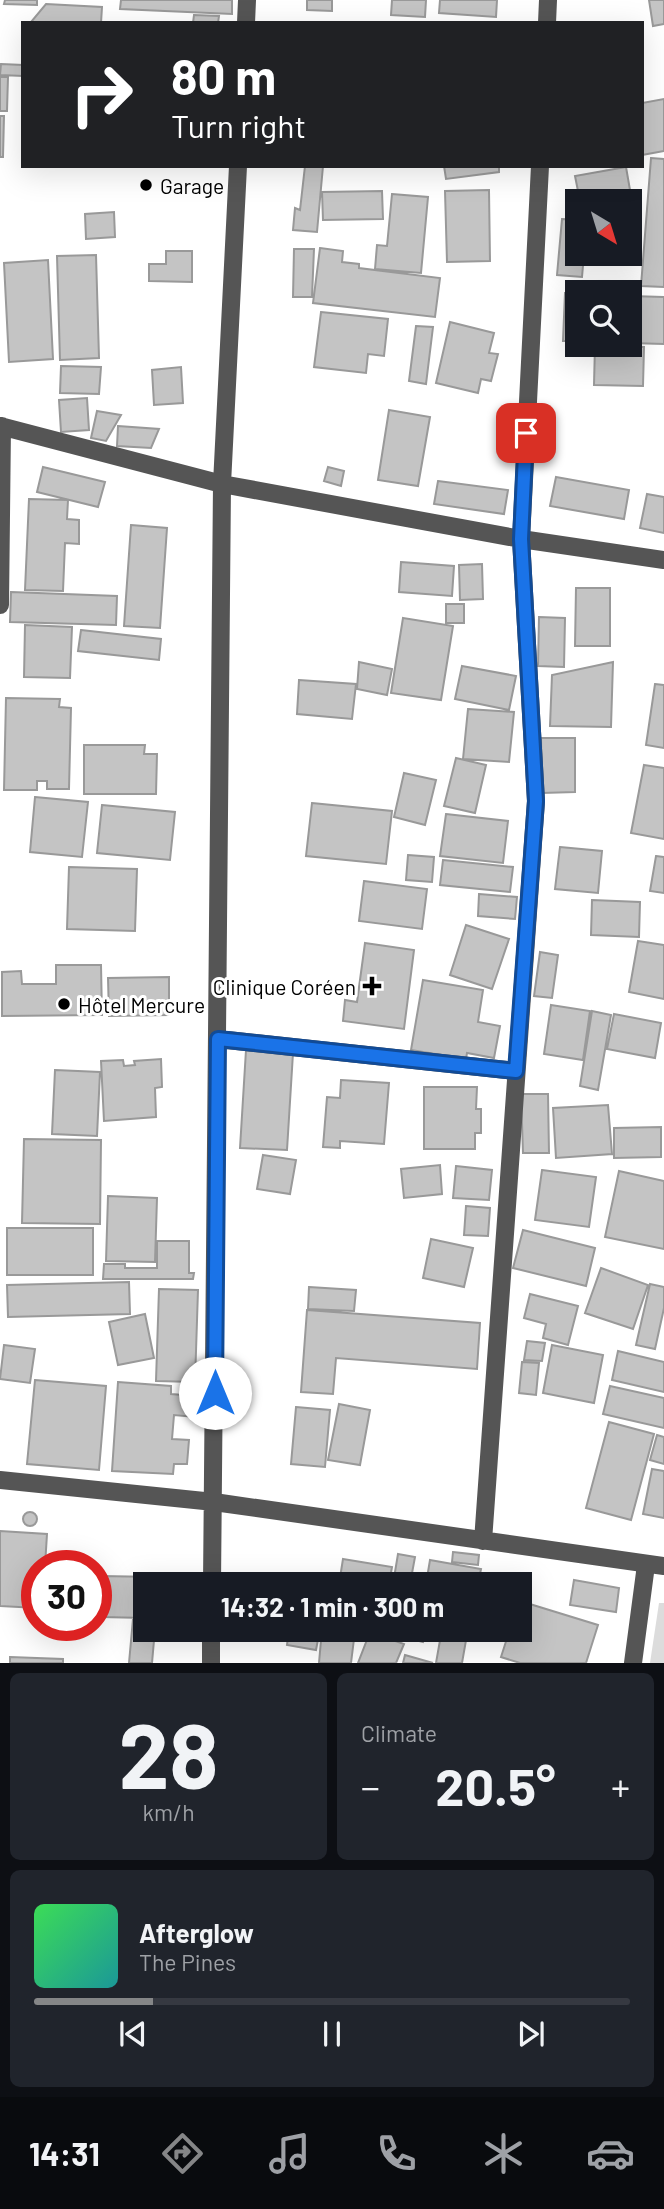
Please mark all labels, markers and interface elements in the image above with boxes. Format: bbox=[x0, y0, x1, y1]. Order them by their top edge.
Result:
text: 80 m bbox=[171, 46, 276, 105]
icon: right bbox=[56, 49, 147, 140]
text: Turn right bbox=[171, 106, 306, 144]
place label: Garage bbox=[160, 173, 224, 198]
marker: Garage bbox=[138, 177, 154, 193]
north arrow bbox=[565, 189, 642, 266]
map controls bbox=[565, 189, 642, 357]
button: search bbox=[565, 280, 642, 357]
pin bbox=[496, 403, 556, 463]
icon: arrive bbox=[507, 414, 545, 452]
place label: Clinique Coréen bbox=[213, 974, 356, 999]
marker: Clinique Coréen bbox=[362, 976, 382, 996]
place label: Hôtel Mercure bbox=[78, 992, 205, 1017]
marker: Hôtel Mercure bbox=[56, 996, 72, 1012]
position arrow bbox=[178, 1356, 252, 1430]
speed limit sign: 30 bbox=[21, 1550, 112, 1641]
text: 14:32 · 1 min · 300 m bbox=[221, 1591, 444, 1622]
text: 28 bbox=[118, 1698, 219, 1807]
text: Climate bbox=[361, 1719, 437, 1747]
text: 20.5° bbox=[435, 1754, 556, 1816]
text: − bbox=[361, 1763, 380, 1809]
text: + bbox=[611, 1763, 630, 1809]
text: km/h bbox=[142, 1798, 195, 1826]
text: Afterglow bbox=[139, 1917, 254, 1948]
text: The Pines bbox=[139, 1948, 236, 1976]
icon: previous bbox=[114, 2015, 152, 2053]
icon: pause bbox=[313, 2015, 351, 2053]
icon: next bbox=[512, 2015, 550, 2053]
icon: directions bbox=[158, 2129, 207, 2178]
icon: music bbox=[265, 2129, 314, 2178]
icon: phone bbox=[372, 2129, 421, 2178]
icon: climate bbox=[479, 2129, 528, 2178]
icon: car bbox=[586, 2129, 635, 2178]
text: 14:31 bbox=[29, 2134, 100, 2172]

